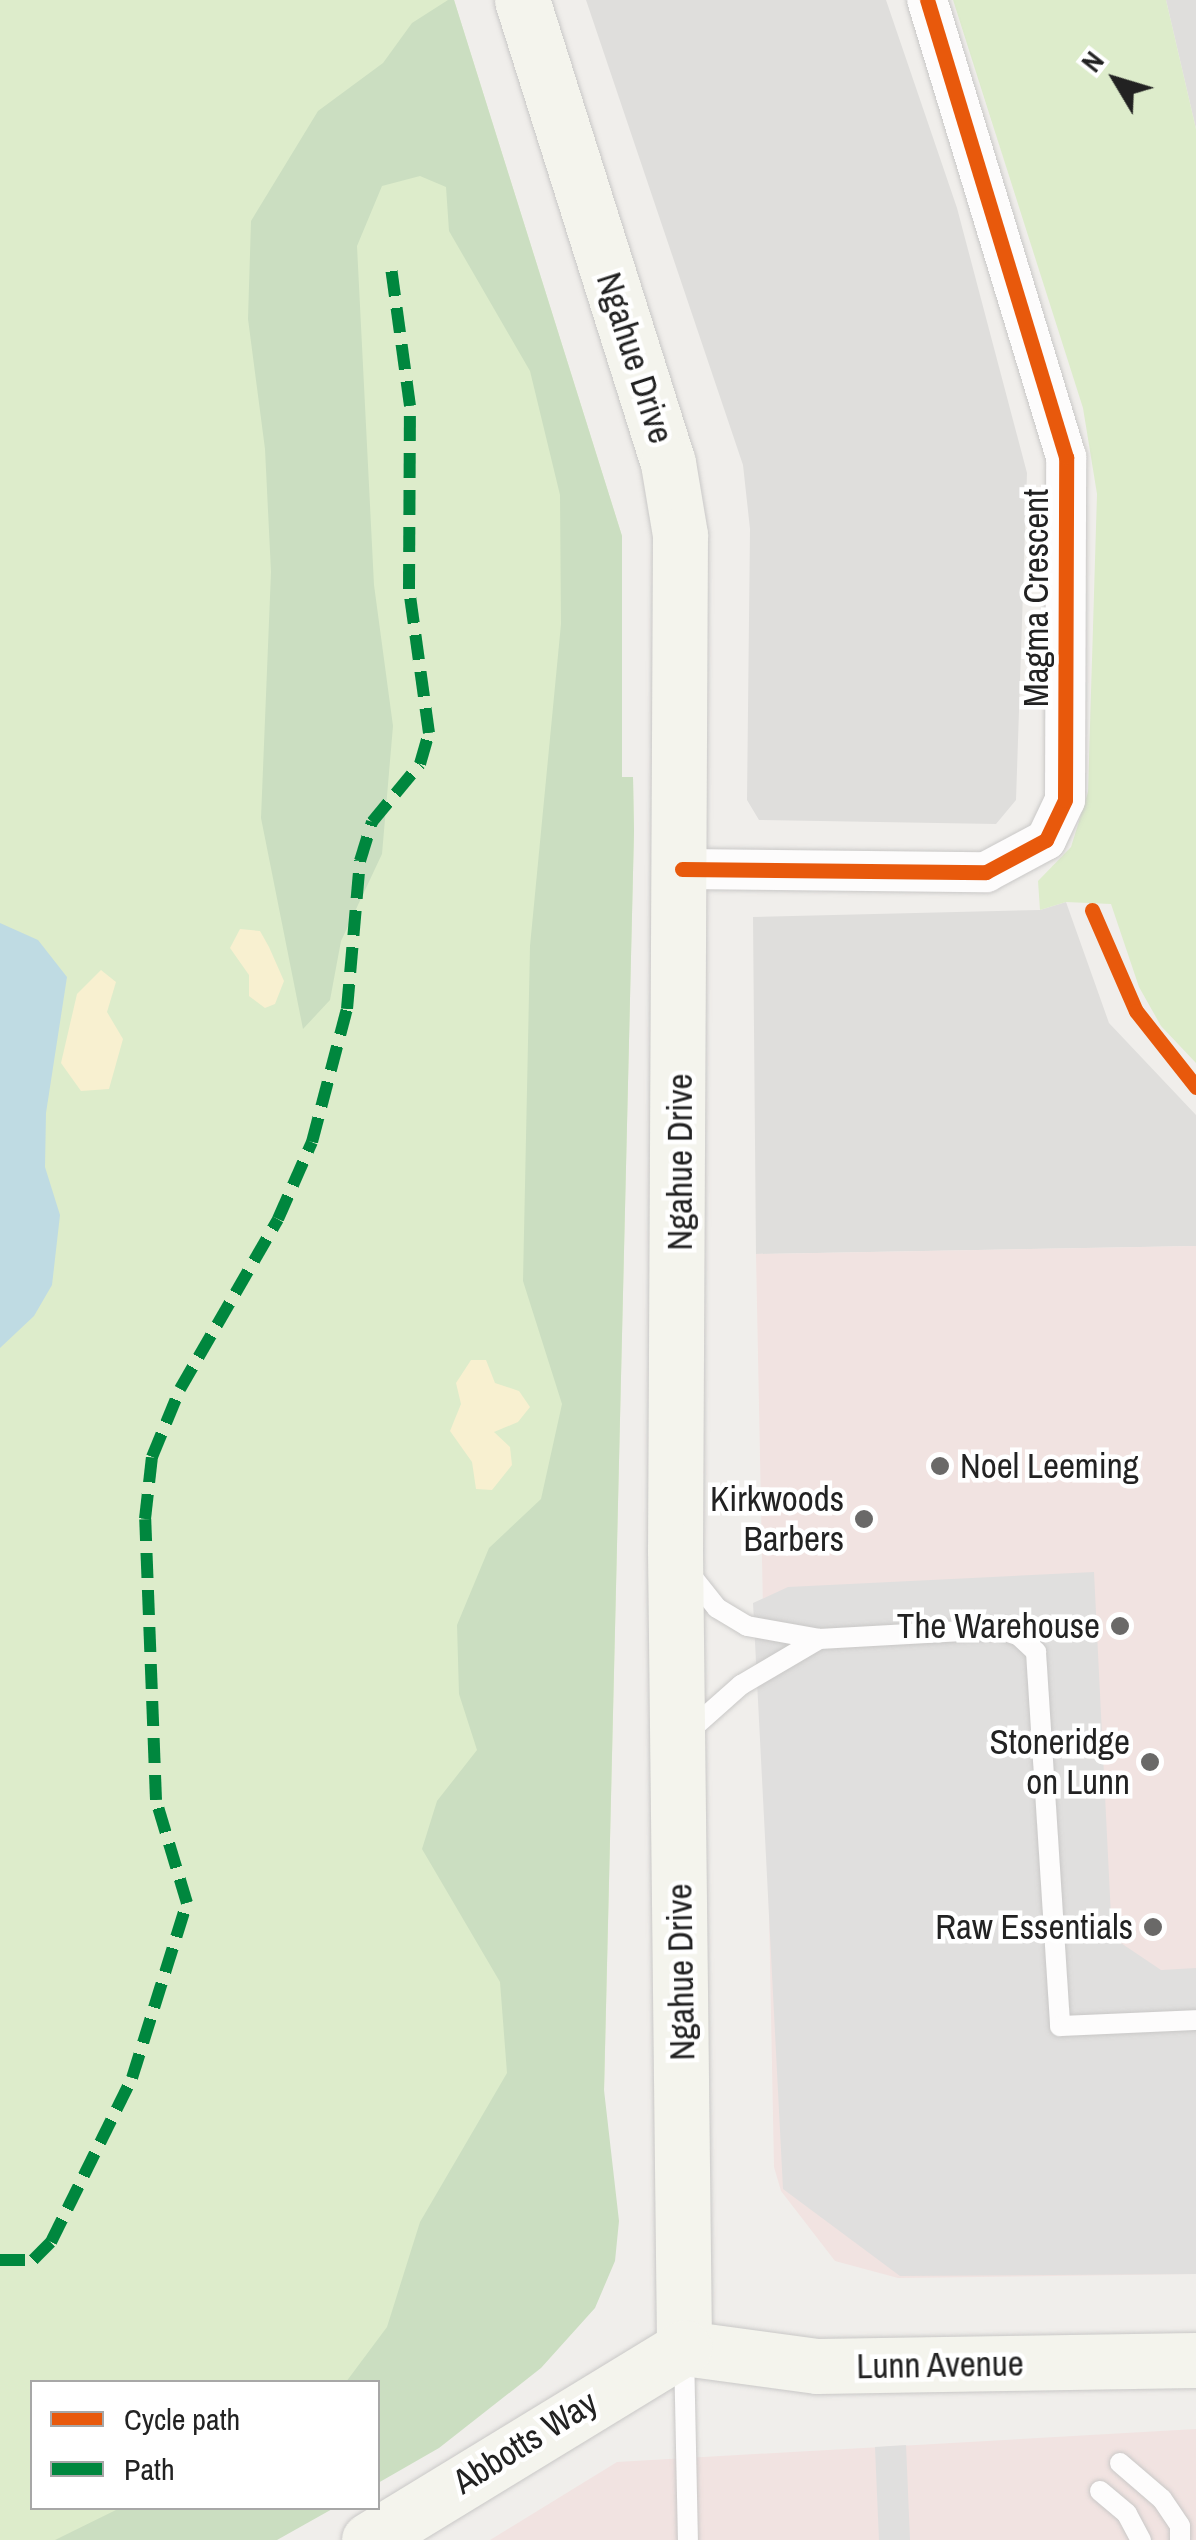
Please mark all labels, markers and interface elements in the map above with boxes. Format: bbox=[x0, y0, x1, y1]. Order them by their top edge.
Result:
north arrow bbox=[1066, 30, 1166, 130]
text: N bbox=[1072, 43, 1112, 80]
street label: Ngahue Drive bbox=[588, 267, 682, 449]
street label: Magma Crescent bbox=[1015, 489, 1057, 707]
street label: Ngahue Drive bbox=[659, 1073, 701, 1251]
place label: Noel Leeming bbox=[960, 1445, 1139, 1487]
marker: Noel Leeming bbox=[929, 1455, 951, 1477]
place label: Kirkwoods Barbers bbox=[710, 1478, 844, 1560]
marker: Kirkwoods Barbers bbox=[853, 1508, 875, 1530]
place label: The Warehouse bbox=[897, 1605, 1100, 1647]
marker: The Warehouse bbox=[1109, 1615, 1131, 1637]
place label: Stoneridge on Lunn bbox=[990, 1721, 1130, 1803]
marker: Stoneridge on Lunn bbox=[1139, 1751, 1161, 1773]
street label: Ngahue Drive bbox=[658, 1883, 704, 2061]
place label: Raw Essentials bbox=[935, 1906, 1133, 1948]
marker: Raw Essentials bbox=[1142, 1916, 1164, 1938]
street label: Lunn Avenue bbox=[855, 2343, 1025, 2387]
legend bbox=[30, 2380, 380, 2510]
street label: Abbotts Way bbox=[445, 2381, 605, 2503]
text: Cycle path bbox=[124, 2399, 240, 2439]
text: Path bbox=[124, 2449, 175, 2489]

